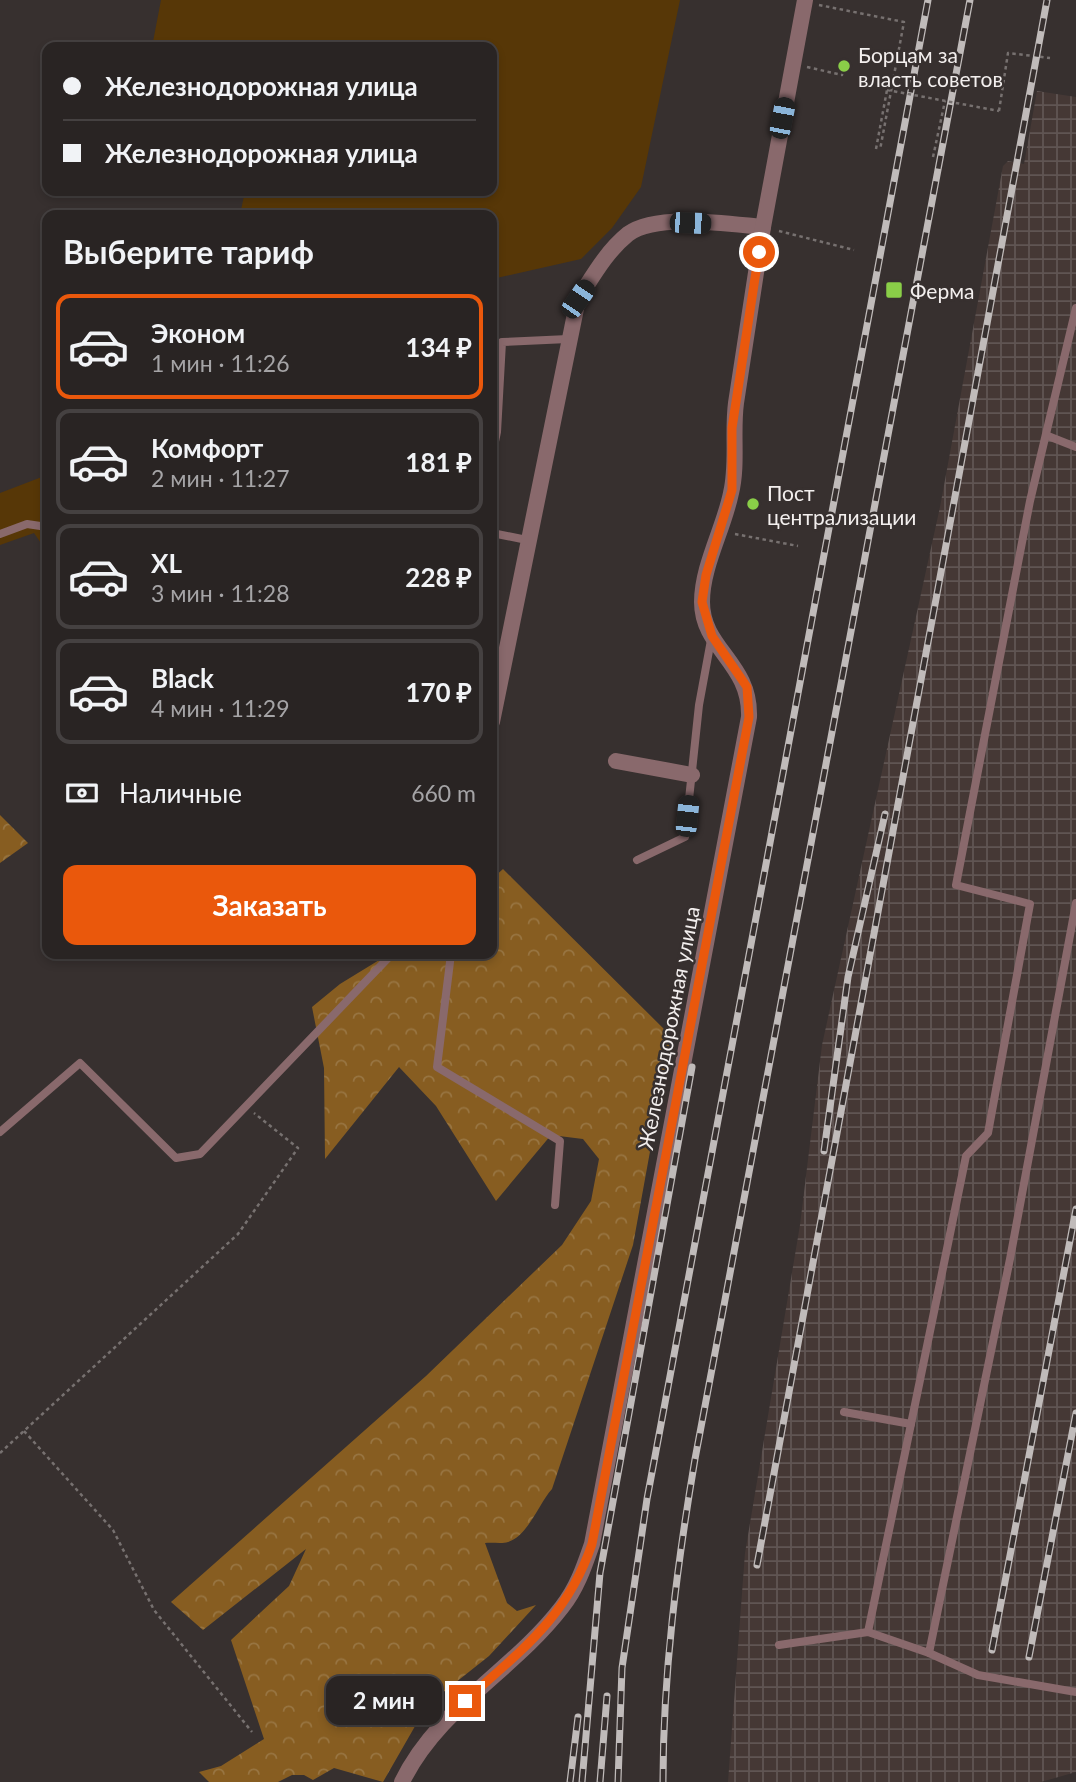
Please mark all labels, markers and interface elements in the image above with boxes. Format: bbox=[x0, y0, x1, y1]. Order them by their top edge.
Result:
place label: Борцам за власть советов bbox=[858, 42, 1003, 91]
marker: Борцам за власть советов bbox=[836, 58, 852, 74]
text: Железнодорожная улица bbox=[105, 70, 418, 102]
car bbox=[768, 95, 797, 141]
text: Железнодорожная улица bbox=[105, 137, 418, 169]
car bbox=[669, 212, 712, 234]
text: Выберите тариф bbox=[63, 232, 314, 271]
route start bbox=[743, 236, 775, 268]
car bbox=[558, 276, 599, 322]
place label: Ферма bbox=[910, 278, 974, 303]
marker: Ферма bbox=[884, 280, 904, 300]
icon: car bbox=[67, 315, 130, 378]
text: Эконом bbox=[151, 317, 245, 349]
text: 134 ₽ bbox=[405, 331, 472, 363]
text: 1 мин · 11:26 bbox=[151, 349, 290, 377]
icon: car bbox=[67, 430, 130, 493]
text: Комфорт bbox=[151, 432, 263, 464]
text: 181 ₽ bbox=[405, 446, 472, 478]
text: 2 мин · 11:27 bbox=[151, 464, 290, 492]
place label: Пост централизации bbox=[767, 480, 916, 529]
marker: Пост централизации bbox=[745, 496, 761, 512]
icon: car bbox=[67, 545, 130, 608]
text: XL bbox=[151, 547, 182, 579]
text: 228 ₽ bbox=[405, 561, 472, 593]
text: 3 мин · 11:28 bbox=[151, 579, 290, 607]
icon: car bbox=[67, 660, 130, 723]
text: Black bbox=[151, 662, 214, 694]
text: 170 ₽ bbox=[405, 676, 472, 708]
text: 4 мин · 11:29 bbox=[151, 694, 290, 722]
icon: cash bbox=[63, 774, 101, 812]
text: Наличные bbox=[119, 777, 242, 809]
text: 660 m bbox=[411, 779, 476, 807]
car bbox=[675, 794, 700, 838]
button: Заказать bbox=[63, 865, 476, 945]
street label: Железнодорожная улица bbox=[632, 904, 704, 1152]
callout: 2 мин bbox=[325, 1676, 440, 1726]
route end bbox=[449, 1685, 481, 1717]
text: 2 мин bbox=[353, 1686, 415, 1714]

